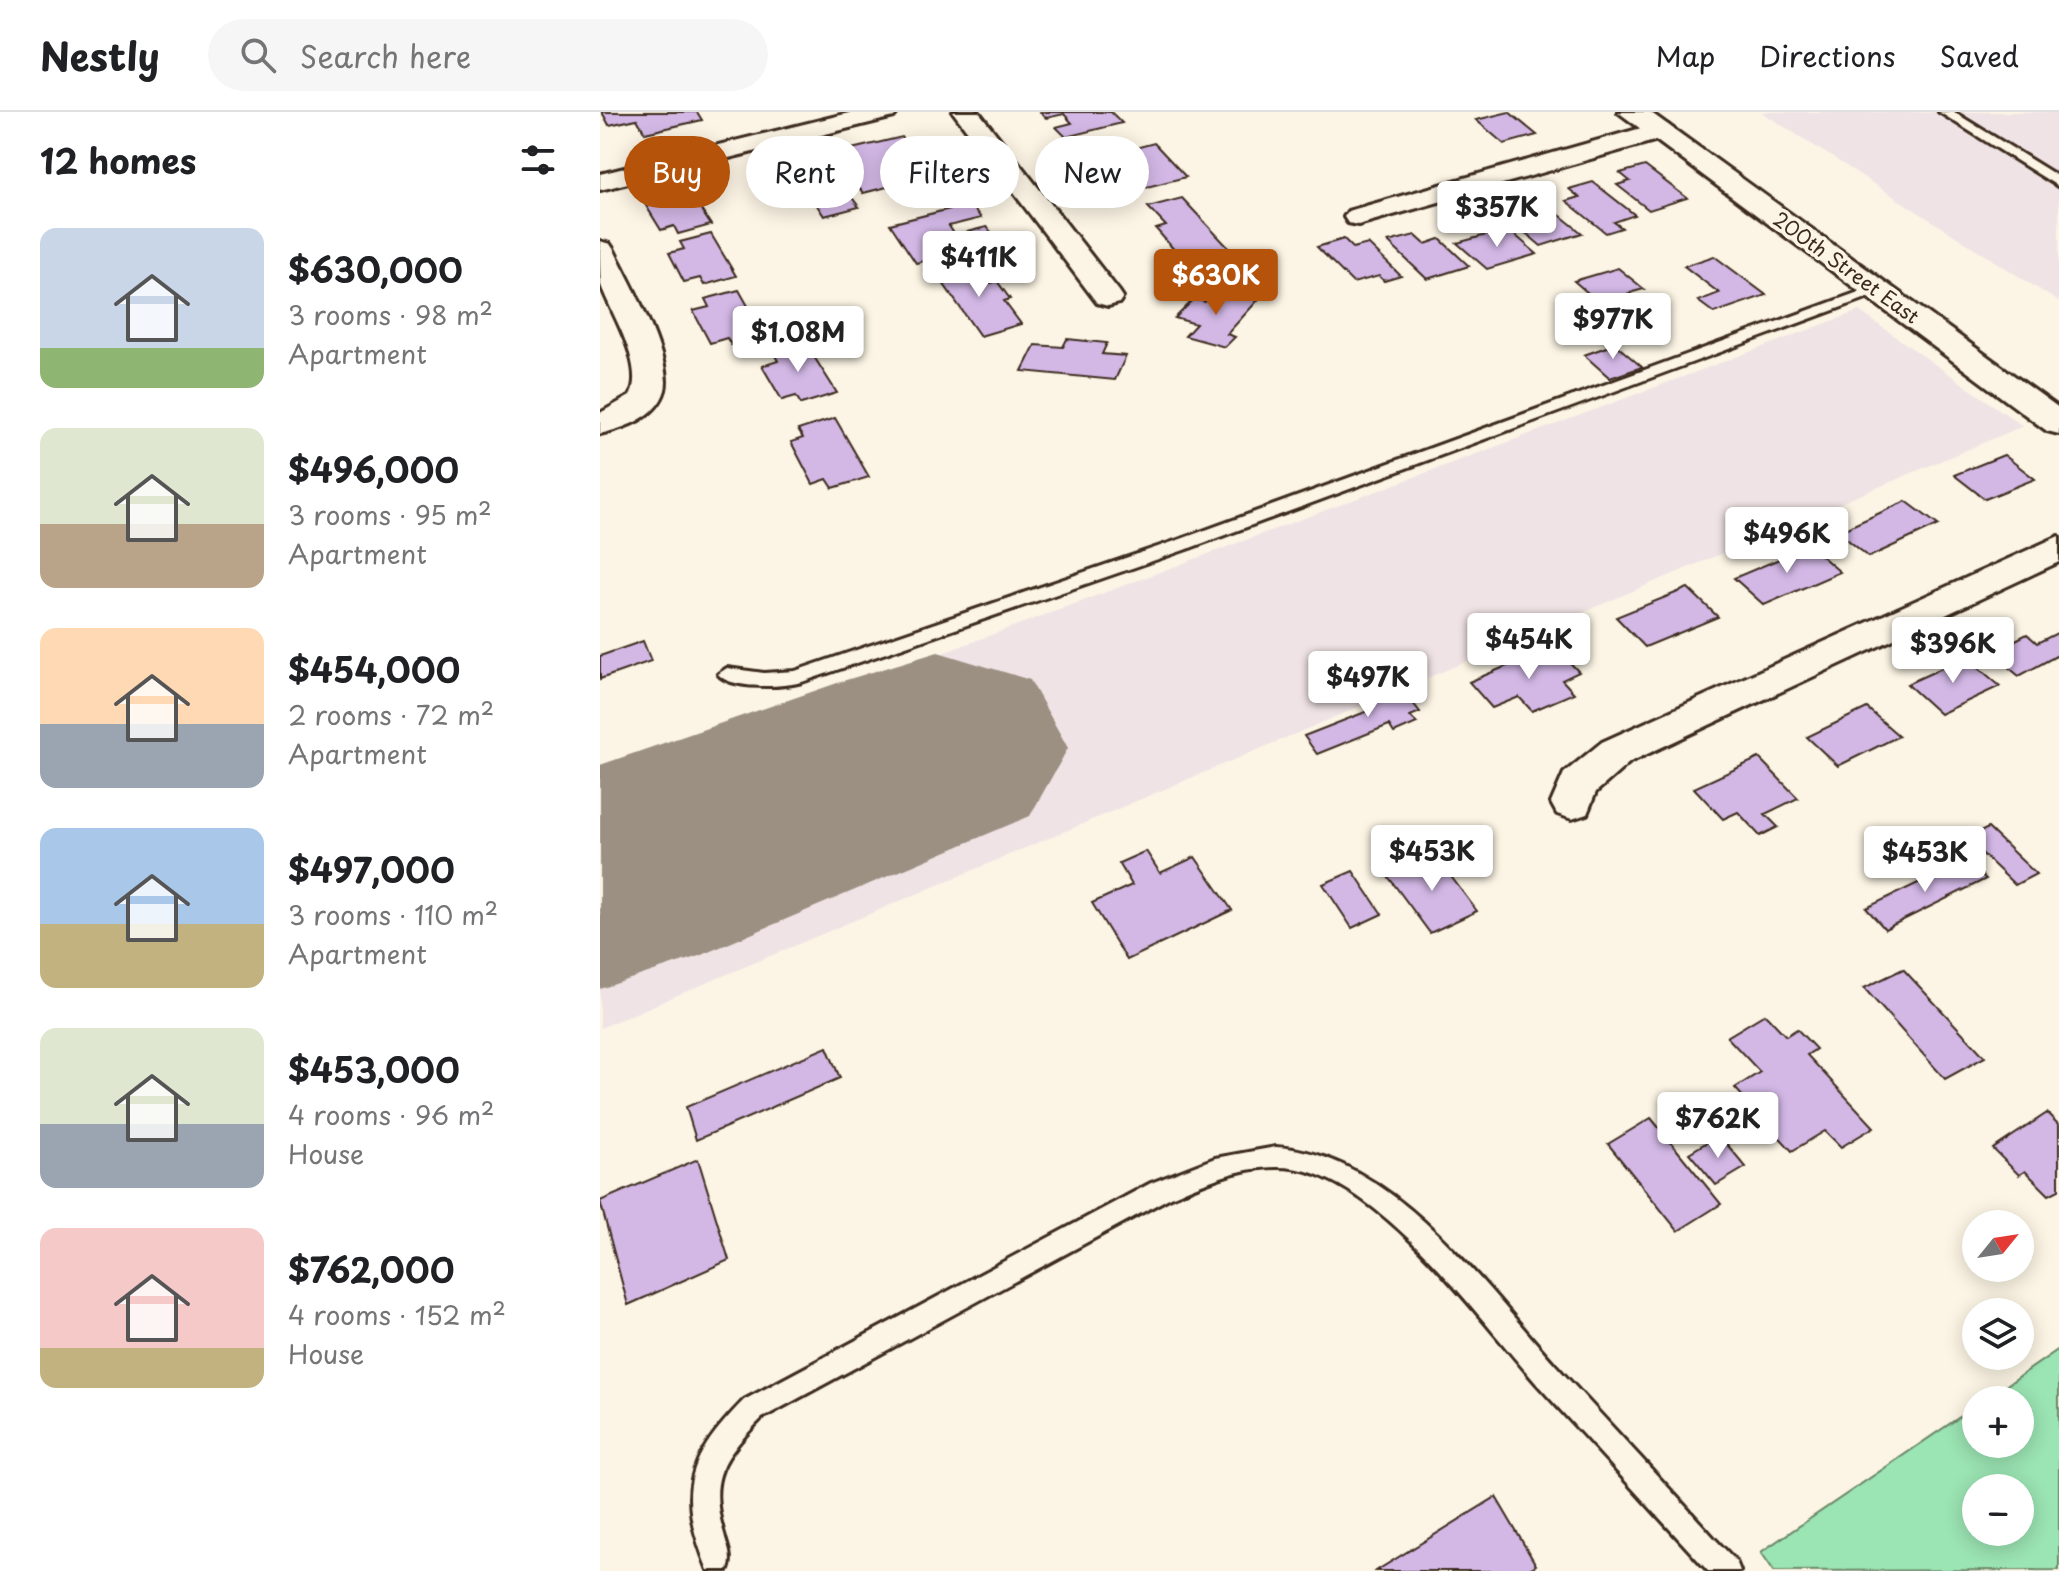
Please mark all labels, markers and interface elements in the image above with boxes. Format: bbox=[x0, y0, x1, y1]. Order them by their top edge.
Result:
search box bbox=[208, 19, 768, 91]
text: Nestly bbox=[40, 27, 160, 84]
icon: search bbox=[236, 33, 280, 77]
text: Search here bbox=[300, 33, 471, 78]
text: Map bbox=[1656, 34, 1715, 77]
text: Directions bbox=[1759, 34, 1896, 77]
text: Saved bbox=[1940, 34, 2019, 77]
text: 12 homes bbox=[40, 134, 196, 186]
chip: Buy bbox=[624, 136, 730, 208]
chip: Rent bbox=[746, 136, 864, 208]
chip: Filters bbox=[880, 136, 1019, 208]
chip: New bbox=[1035, 136, 1149, 208]
icon: filters bbox=[516, 138, 560, 182]
pin: $357K bbox=[1441, 181, 1553, 249]
text: $357K bbox=[1455, 187, 1539, 226]
street label: 200th Street East bbox=[1767, 204, 1926, 331]
pin: $411K bbox=[923, 231, 1035, 299]
text: $411K bbox=[941, 237, 1017, 276]
text: $630,000 bbox=[288, 243, 463, 295]
pin: $630K bbox=[1160, 249, 1272, 317]
text: $630K bbox=[1172, 255, 1260, 294]
icon: home bbox=[104, 260, 200, 356]
pin: $977K bbox=[1557, 293, 1669, 361]
text: 3 rooms · 98 m² bbox=[288, 295, 493, 334]
text: $977K bbox=[1573, 299, 1653, 338]
pin: $1.08M bbox=[733, 306, 863, 374]
text: $1.08M bbox=[751, 312, 845, 351]
text: Apartment bbox=[288, 334, 427, 373]
text: $496,000 bbox=[288, 443, 459, 495]
icon: home bbox=[104, 460, 200, 556]
text: 3 rooms · 95 m² bbox=[288, 495, 492, 534]
pin: $496K bbox=[1731, 507, 1843, 575]
text: $496K bbox=[1743, 513, 1831, 552]
text: Apartment bbox=[288, 534, 427, 573]
pin: $454K bbox=[1473, 613, 1585, 681]
pin: $396K bbox=[1897, 617, 2009, 685]
text: $454K bbox=[1485, 619, 1573, 658]
text: $396K bbox=[1910, 623, 1996, 662]
text: $454,000 bbox=[288, 643, 460, 695]
pin: $497K bbox=[1312, 651, 1424, 719]
text: $497K bbox=[1326, 657, 1410, 696]
icon: home bbox=[104, 660, 200, 756]
text: 2 rooms · 72 m² bbox=[288, 695, 494, 734]
text: Apartment bbox=[288, 734, 427, 773]
pin: $453K bbox=[1376, 825, 1488, 893]
pin: $453K bbox=[1869, 826, 1981, 894]
text: $453K bbox=[1389, 831, 1475, 870]
text: $453K bbox=[1882, 832, 1968, 871]
text: $497,000 bbox=[288, 843, 455, 895]
icon: home bbox=[104, 860, 200, 956]
text: 3 rooms · 110 m² bbox=[288, 895, 498, 934]
text: Apartment bbox=[288, 934, 427, 973]
text: $453,000 bbox=[288, 1043, 460, 1095]
icon: home bbox=[104, 1060, 200, 1156]
pin: $762K bbox=[1662, 1092, 1774, 1160]
text: 4 rooms · 96 m² bbox=[288, 1095, 494, 1134]
text: $762K bbox=[1675, 1098, 1761, 1137]
text: House bbox=[288, 1134, 364, 1173]
north arrow bbox=[1962, 1210, 2034, 1282]
map controls bbox=[1962, 1210, 2034, 1546]
text: $762,000 bbox=[288, 1243, 454, 1295]
icon: home bbox=[104, 1260, 200, 1356]
text: 4 rooms · 152 m² bbox=[288, 1295, 506, 1334]
button: layers bbox=[1962, 1298, 2034, 1370]
text: House bbox=[288, 1334, 364, 1373]
button: + bbox=[1962, 1386, 2034, 1458]
button: − bbox=[1962, 1474, 2034, 1546]

